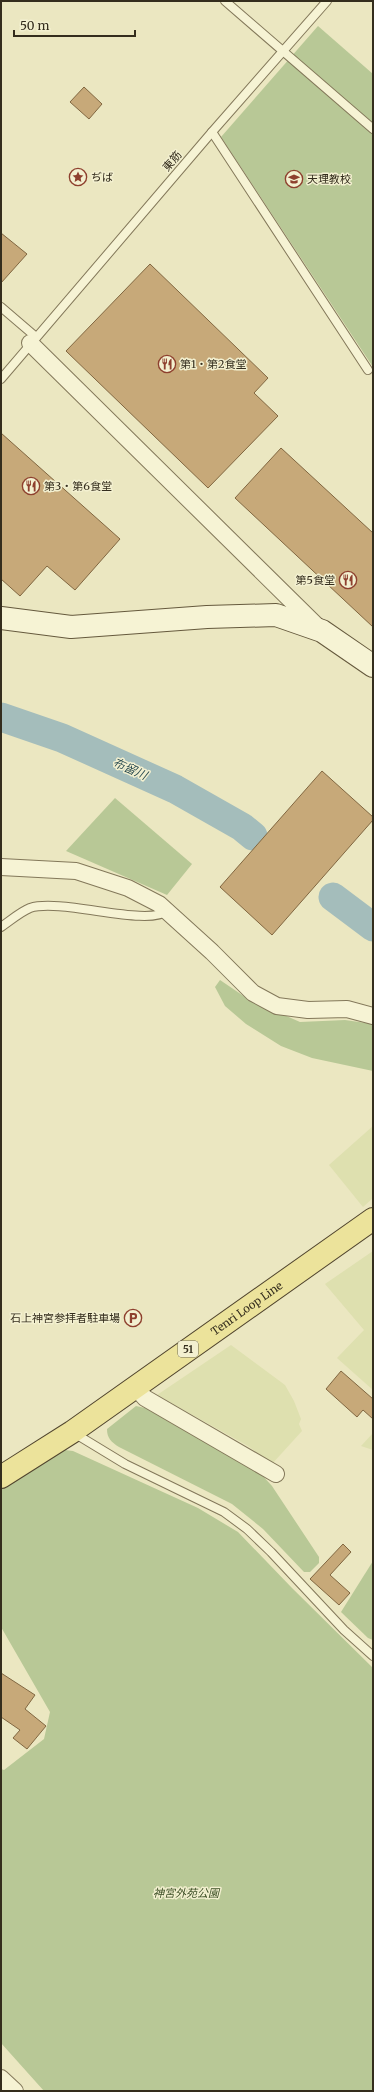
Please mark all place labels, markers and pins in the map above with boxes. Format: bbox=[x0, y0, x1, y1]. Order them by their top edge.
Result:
place icon: ぢば bbox=[68, 167, 88, 187]
school or university icon: 天理教校 bbox=[284, 169, 304, 189]
place label: ぢば bbox=[91, 170, 113, 184]
place label: 天理教校 bbox=[307, 172, 351, 186]
restaurant icon: 第1・第2食堂 bbox=[157, 354, 177, 374]
place label: 第1・第2食堂 bbox=[180, 357, 247, 371]
restaurant icon: 第3・第6食堂 bbox=[21, 476, 41, 496]
place label: 第3・第6食堂 bbox=[44, 479, 112, 493]
restaurant icon: 第5食堂 bbox=[338, 570, 358, 590]
place label: 第5食堂 bbox=[296, 573, 335, 587]
parking icon: 石上神宮参拝者駐車場 bbox=[123, 1308, 143, 1328]
place label: 石上神宮参拝者駐車場 bbox=[10, 1311, 120, 1325]

